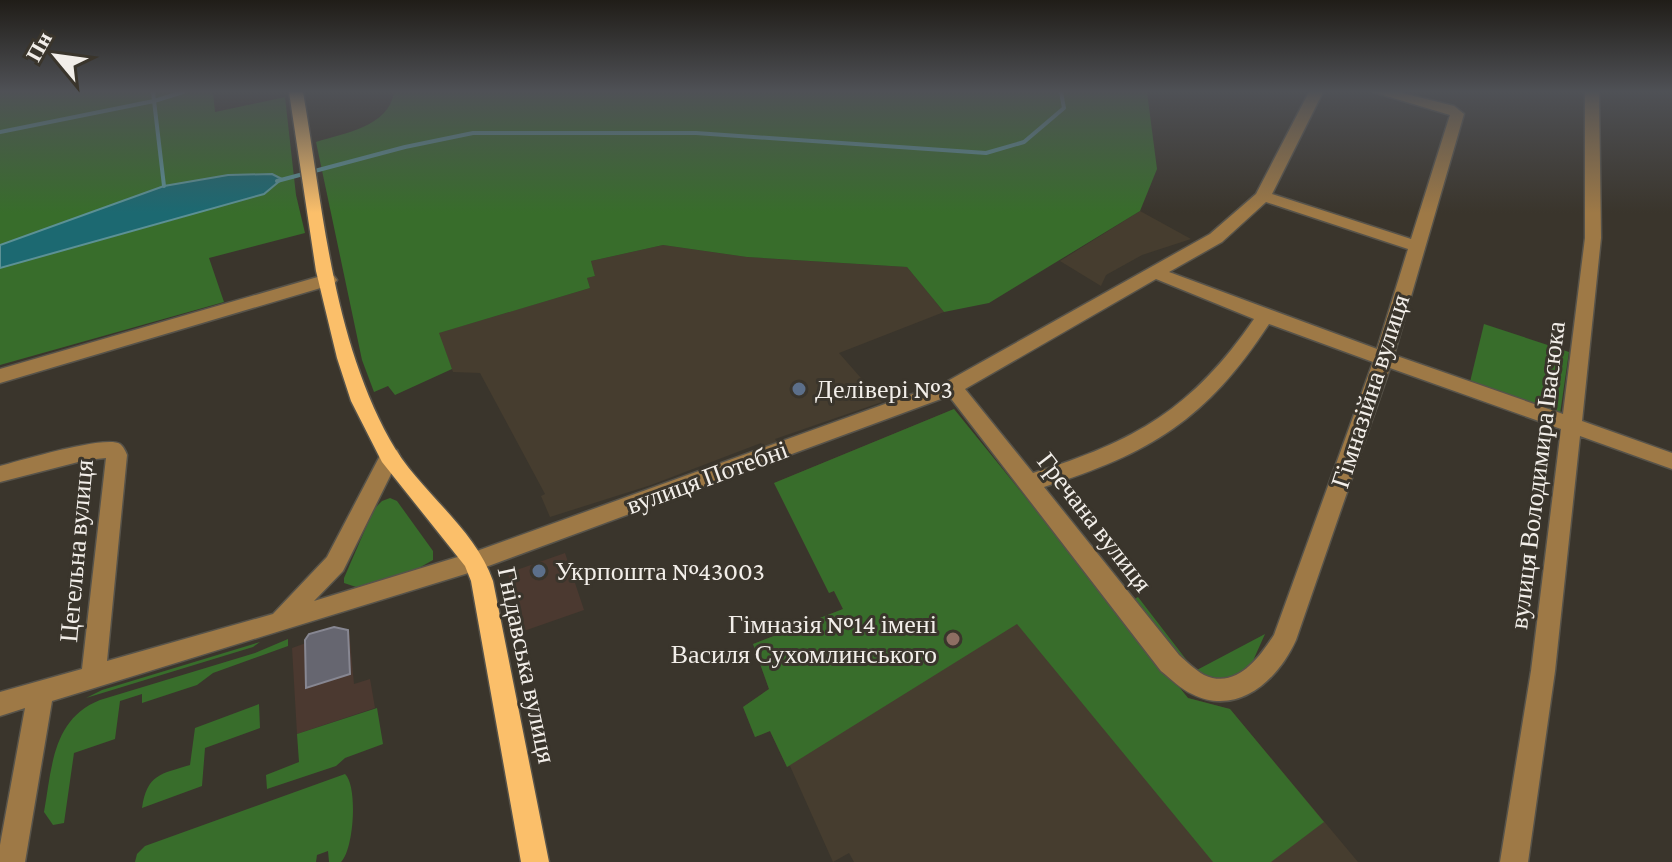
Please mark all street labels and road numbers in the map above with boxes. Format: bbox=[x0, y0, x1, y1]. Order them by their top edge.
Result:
street label: Гімназійна вулиця bbox=[1325, 291, 1415, 492]
street label: вулиця Володимира Івасюка bbox=[1504, 319, 1571, 631]
street label: вулиця Потебні bbox=[623, 435, 792, 520]
street label: Гречана вулиця bbox=[1031, 447, 1158, 598]
street label: Цегельна вулиця bbox=[54, 458, 99, 644]
street label: Гнідавська вулиця bbox=[492, 564, 562, 766]

